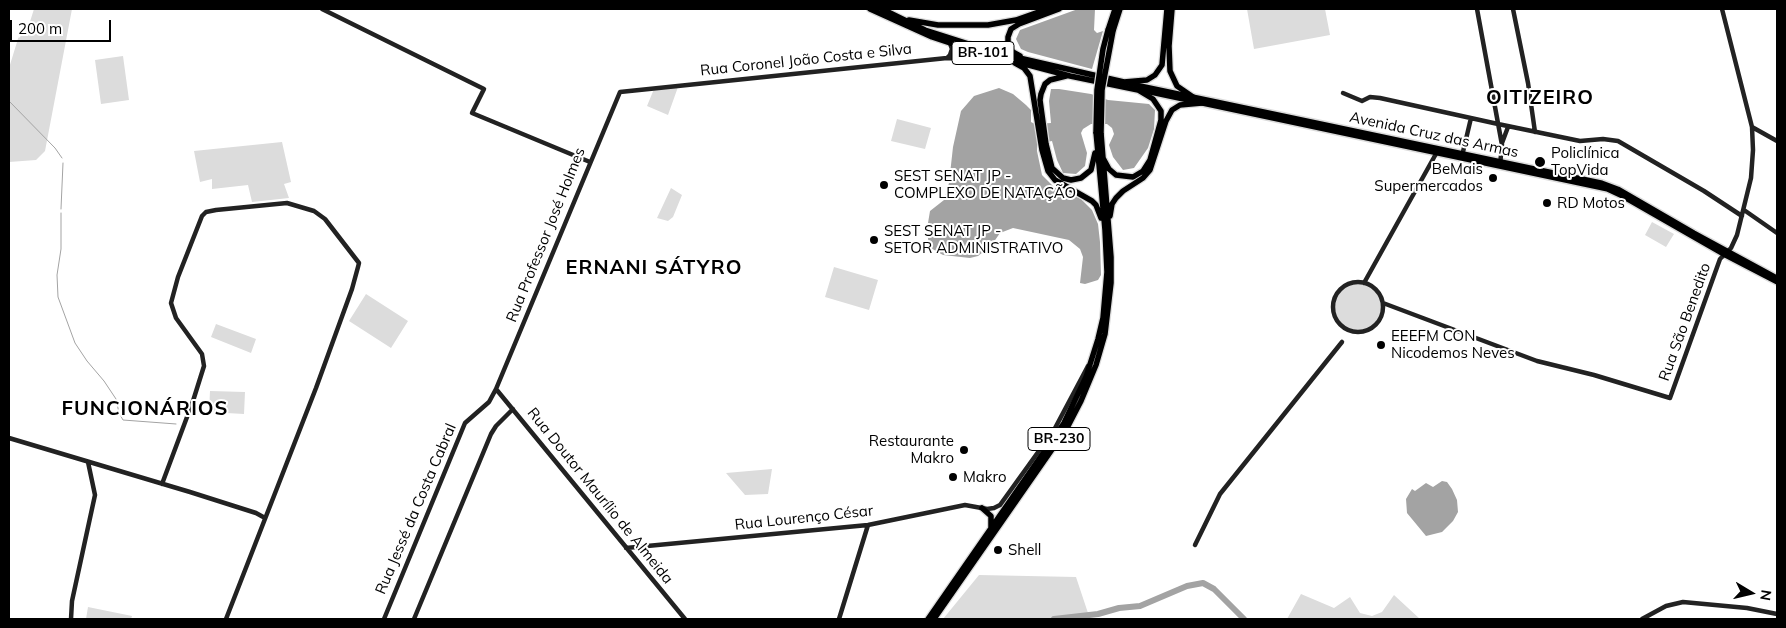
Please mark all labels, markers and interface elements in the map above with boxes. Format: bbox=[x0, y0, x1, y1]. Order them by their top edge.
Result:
scale bar bbox=[12, 10, 114, 42]
text: 200 m bbox=[18, 19, 62, 38]
street label: Rua Coronel João Costa e Silva bbox=[699, 40, 913, 80]
road number: BR-101 bbox=[952, 42, 1014, 64]
district label: OITIZEIRO bbox=[1485, 86, 1595, 110]
street label: Avenida Cruz das Armas bbox=[1348, 108, 1520, 162]
place label: Policlínica TopVida bbox=[1551, 144, 1619, 179]
street label: Rua Professor José Holmes bbox=[503, 145, 589, 325]
marker: Policlínica TopVida bbox=[1533, 155, 1547, 169]
place label: BeMais Supermercados bbox=[1374, 160, 1483, 195]
place label: SEST SENAT JP - COMPLEXO DE NATAÇÃO bbox=[894, 167, 1076, 202]
marker: BeMais Supermercados bbox=[1487, 172, 1499, 184]
marker: SEST SENAT JP - COMPLEXO DE NATAÇÃO bbox=[878, 179, 890, 191]
place label: RD Motos bbox=[1557, 194, 1625, 212]
marker: RD Motos bbox=[1541, 197, 1553, 209]
place label: SEST SENAT JP - SETOR ADMINISTRATIVO bbox=[884, 222, 1063, 257]
marker: SEST SENAT JP - SETOR ADMINISTRATIVO bbox=[868, 234, 880, 246]
district label: ERNANI SÁTYRO bbox=[564, 256, 744, 280]
street label: Rua São Benedito bbox=[1655, 260, 1715, 384]
place label: EEEFM CON Nicodemos Neves bbox=[1391, 327, 1515, 362]
marker: EEEFM CON Nicodemos Neves bbox=[1375, 339, 1387, 351]
district label: FUNCIONÁRIOS bbox=[60, 397, 230, 421]
street label: Rua Doutor Maurílio de Almeida bbox=[523, 404, 677, 588]
street label: Rua Jessé da Costa Cabral bbox=[372, 421, 460, 597]
road number: BR-230 bbox=[1028, 428, 1090, 450]
place label: Restaurante Makro bbox=[869, 432, 954, 467]
marker: Restaurante Makro bbox=[958, 444, 970, 456]
place label: Makro bbox=[963, 468, 1007, 486]
marker: Makro bbox=[947, 471, 959, 483]
street label: Rua Lourenço César bbox=[734, 502, 874, 534]
place label: Shell bbox=[1008, 541, 1041, 559]
marker: Shell bbox=[992, 544, 1004, 556]
north arrow bbox=[1726, 568, 1776, 618]
text: N bbox=[1756, 589, 1776, 602]

